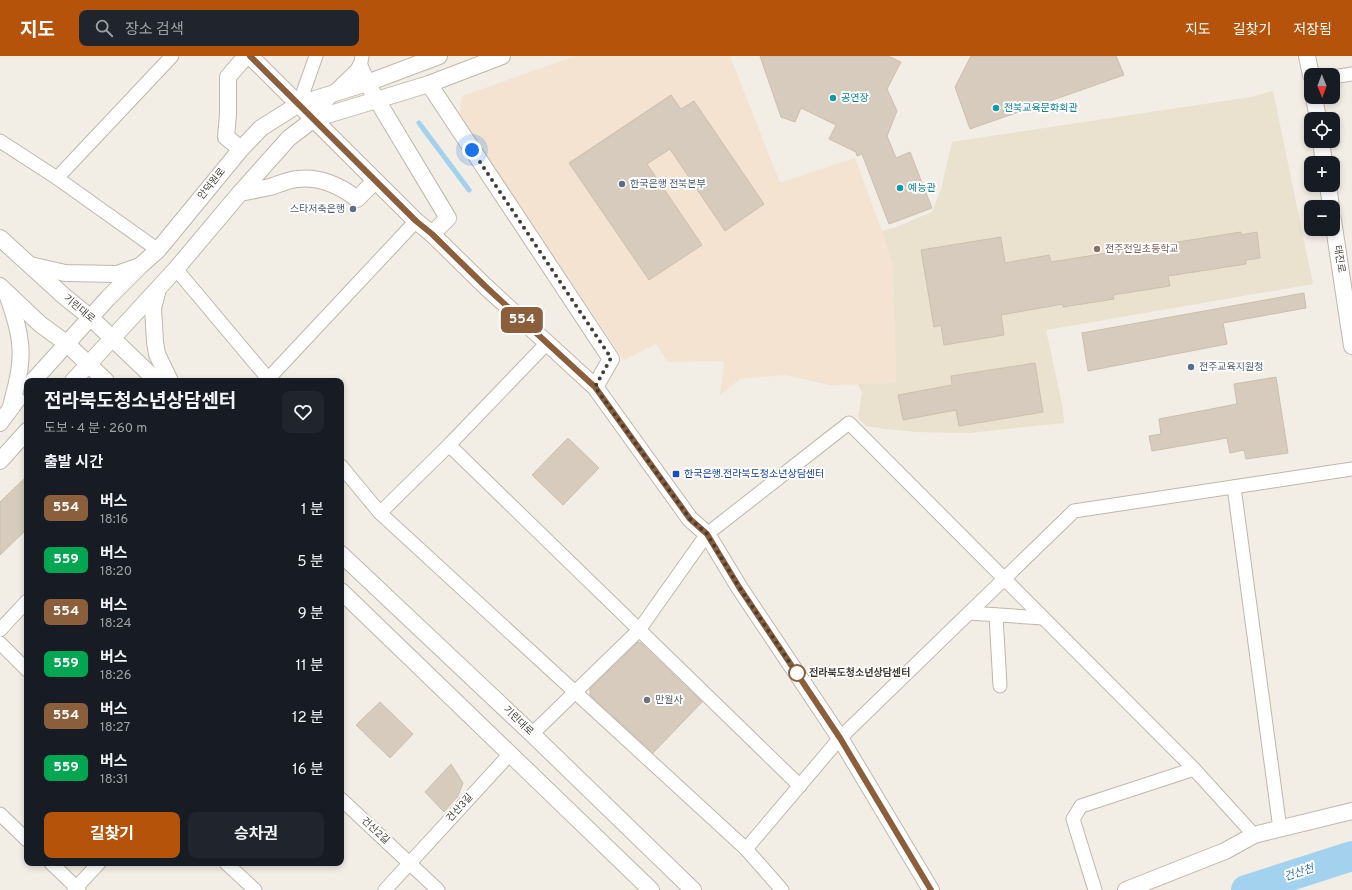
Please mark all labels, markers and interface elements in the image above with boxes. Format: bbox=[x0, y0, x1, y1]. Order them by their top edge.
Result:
search box bbox=[79, 10, 359, 46]
icon: search bbox=[93, 17, 115, 39]
text: 지도 bbox=[20, 19, 55, 43]
text: 장소 검색 bbox=[125, 21, 184, 40]
text: 지도 bbox=[1185, 22, 1211, 39]
text: 길찾기 bbox=[1233, 22, 1271, 39]
text: 저장됨 bbox=[1293, 22, 1332, 39]
north arrow bbox=[1304, 68, 1340, 104]
map controls bbox=[1304, 68, 1340, 236]
place label: 공연장 bbox=[841, 92, 869, 105]
marker: 공연장 bbox=[828, 93, 838, 103]
place label: 전북교육문화회관 bbox=[1004, 102, 1078, 115]
marker: 전북교육문화회관 bbox=[991, 103, 1001, 113]
button: locate bbox=[1304, 112, 1340, 148]
your location bbox=[462, 140, 482, 160]
button: + bbox=[1304, 156, 1340, 192]
street label: 안덕원로 bbox=[195, 166, 229, 202]
place label: 한국은행 전북본부 bbox=[630, 178, 706, 191]
marker: 한국은행 전북본부 bbox=[617, 179, 627, 189]
place label: 예능관 bbox=[908, 182, 936, 195]
marker: 예능관 bbox=[895, 183, 905, 193]
button: − bbox=[1304, 200, 1340, 236]
place label: 스타저축은행 bbox=[290, 203, 345, 216]
marker: 스타저축은행 bbox=[348, 204, 358, 214]
place label: 전주전일초등학교 bbox=[1105, 243, 1179, 256]
marker: 전주전일초등학교 bbox=[1092, 244, 1102, 254]
street label: 태진로 bbox=[1330, 244, 1348, 274]
street label: 기린대로 bbox=[61, 292, 97, 326]
line badge: 554 bbox=[499, 307, 545, 333]
text: 554 bbox=[509, 311, 535, 328]
place label: 전주교육지원청 bbox=[1199, 361, 1263, 374]
marker: 전주교육지원청 bbox=[1186, 362, 1196, 372]
text: 전라북도청소년상담센터 bbox=[44, 390, 236, 414]
button: heart bbox=[282, 391, 324, 433]
text: 도보 · 4 분 · 260 m bbox=[44, 421, 147, 437]
text: 출발 시간 bbox=[44, 454, 103, 473]
place label: 한국은행.전라북도청소년상담센터 bbox=[684, 468, 824, 481]
marker: 한국은행.전라북도청소년상담센터 bbox=[671, 469, 681, 479]
text: 버스 bbox=[100, 493, 128, 512]
text: 554 bbox=[53, 499, 79, 516]
text: 1 분 bbox=[301, 501, 324, 520]
text: 18:16 bbox=[100, 512, 128, 528]
text: 버스 bbox=[100, 545, 128, 564]
text: 559 bbox=[53, 551, 79, 568]
text: 5 분 bbox=[297, 553, 324, 572]
text: 18:20 bbox=[100, 564, 132, 580]
text: 버스 bbox=[100, 597, 128, 616]
text: 554 bbox=[53, 603, 79, 620]
text: 9 분 bbox=[298, 605, 324, 624]
text: 18:24 bbox=[100, 616, 132, 632]
text: 버스 bbox=[100, 649, 128, 668]
text: 559 bbox=[53, 655, 79, 672]
text: 11 분 bbox=[295, 657, 324, 676]
marker: 전라북도청소년상담센터 bbox=[788, 664, 806, 682]
place label: 전라북도청소년상담센터 bbox=[809, 667, 910, 680]
text: 18:26 bbox=[100, 668, 131, 684]
place label: 만월사 bbox=[655, 694, 683, 707]
marker: 만월사 bbox=[642, 695, 652, 705]
text: 버스 bbox=[100, 701, 128, 720]
street label: 기린대로 bbox=[500, 704, 536, 738]
text: 554 bbox=[53, 707, 79, 724]
text: 12 분 bbox=[292, 709, 324, 728]
text: 18:27 bbox=[100, 720, 130, 736]
text: 버스 bbox=[100, 753, 128, 772]
text: 559 bbox=[53, 759, 79, 776]
text: 16 분 bbox=[292, 761, 324, 780]
text: 18:31 bbox=[100, 772, 128, 788]
street label: 건산3길 bbox=[444, 791, 476, 825]
button: 길찾기 bbox=[44, 812, 180, 858]
button: 승차권 bbox=[188, 812, 324, 858]
street label: 건산2길 bbox=[358, 815, 392, 847]
water label: 건산천 bbox=[1282, 861, 1317, 884]

